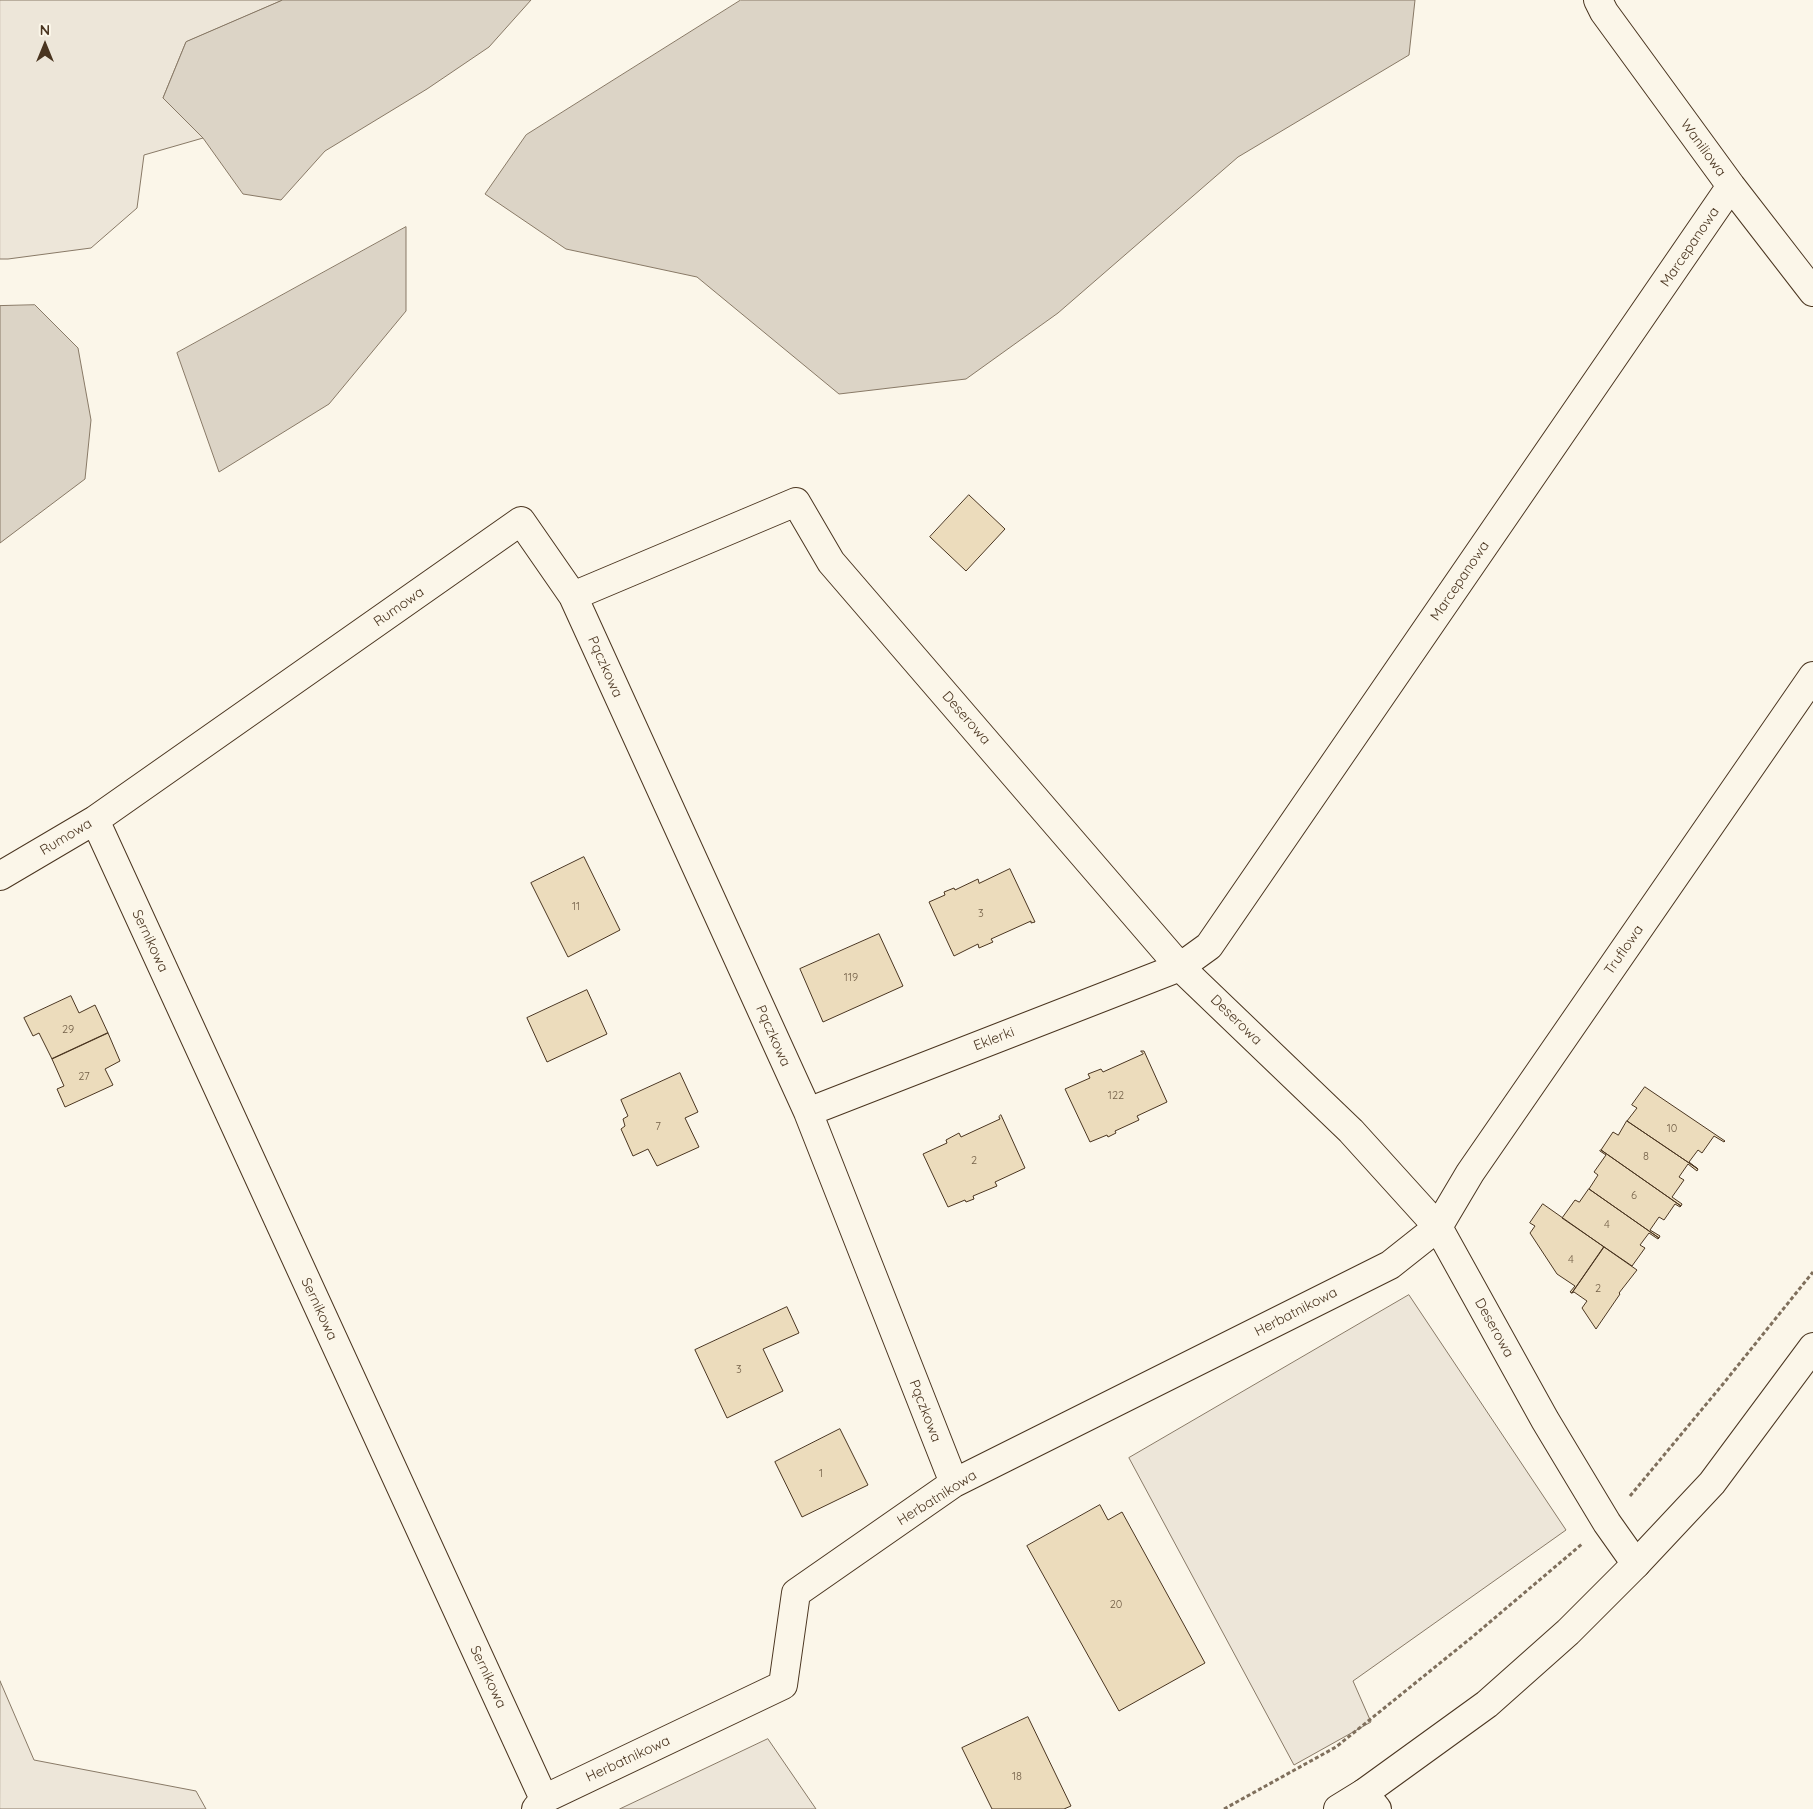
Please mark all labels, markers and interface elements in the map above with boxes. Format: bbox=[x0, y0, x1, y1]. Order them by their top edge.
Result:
north arrow bbox=[20, 20, 70, 70]
text: N bbox=[40, 21, 50, 39]
street label: Waniliowa bbox=[1677, 116, 1729, 180]
street label: Marcepanowa bbox=[1657, 204, 1723, 290]
street label: Marcepanowa bbox=[1427, 538, 1493, 624]
street label: Rumowa bbox=[371, 584, 427, 630]
street label: Pączkowa bbox=[584, 634, 626, 700]
street label: Deserowa bbox=[938, 688, 994, 748]
street label: Rumowa bbox=[37, 815, 95, 859]
house number: 11 bbox=[572, 900, 580, 914]
street label: Sernikowa bbox=[128, 907, 172, 975]
house number: 3 bbox=[978, 907, 984, 921]
street label: Truflowa bbox=[1601, 922, 1647, 978]
house number: 119 bbox=[844, 971, 858, 985]
street label: Deserowa bbox=[1207, 991, 1265, 1049]
street label: Pączkowa bbox=[752, 1003, 794, 1069]
house number: 29 bbox=[62, 1023, 74, 1037]
street label: Eklerki bbox=[971, 1024, 1017, 1054]
house number: 27 bbox=[78, 1070, 90, 1084]
house number: 122 bbox=[1108, 1089, 1124, 1103]
house number: 7 bbox=[655, 1120, 661, 1134]
house number: 10 bbox=[1667, 1122, 1677, 1136]
house number: 8 bbox=[1643, 1150, 1649, 1164]
house number: 2 bbox=[971, 1154, 977, 1168]
house number: 6 bbox=[1631, 1189, 1637, 1203]
house number: 4 bbox=[1604, 1218, 1610, 1232]
house number: 4 bbox=[1568, 1253, 1574, 1267]
street label: Sernikowa bbox=[297, 1275, 341, 1343]
house number: 2 bbox=[1595, 1282, 1601, 1296]
street label: Herbatnikowa bbox=[1252, 1284, 1340, 1340]
street label: Deserowa bbox=[1471, 1295, 1517, 1361]
house number: 3 bbox=[736, 1363, 742, 1377]
street label: Pączkowa bbox=[905, 1377, 945, 1445]
house number: 1 bbox=[819, 1467, 823, 1481]
street label: Herbatnikowa bbox=[894, 1467, 980, 1529]
house number: 20 bbox=[1110, 1598, 1122, 1612]
street label: Sernikowa bbox=[466, 1643, 510, 1711]
street label: Herbatnikowa bbox=[583, 1732, 673, 1786]
house number: 18 bbox=[1012, 1770, 1022, 1784]

